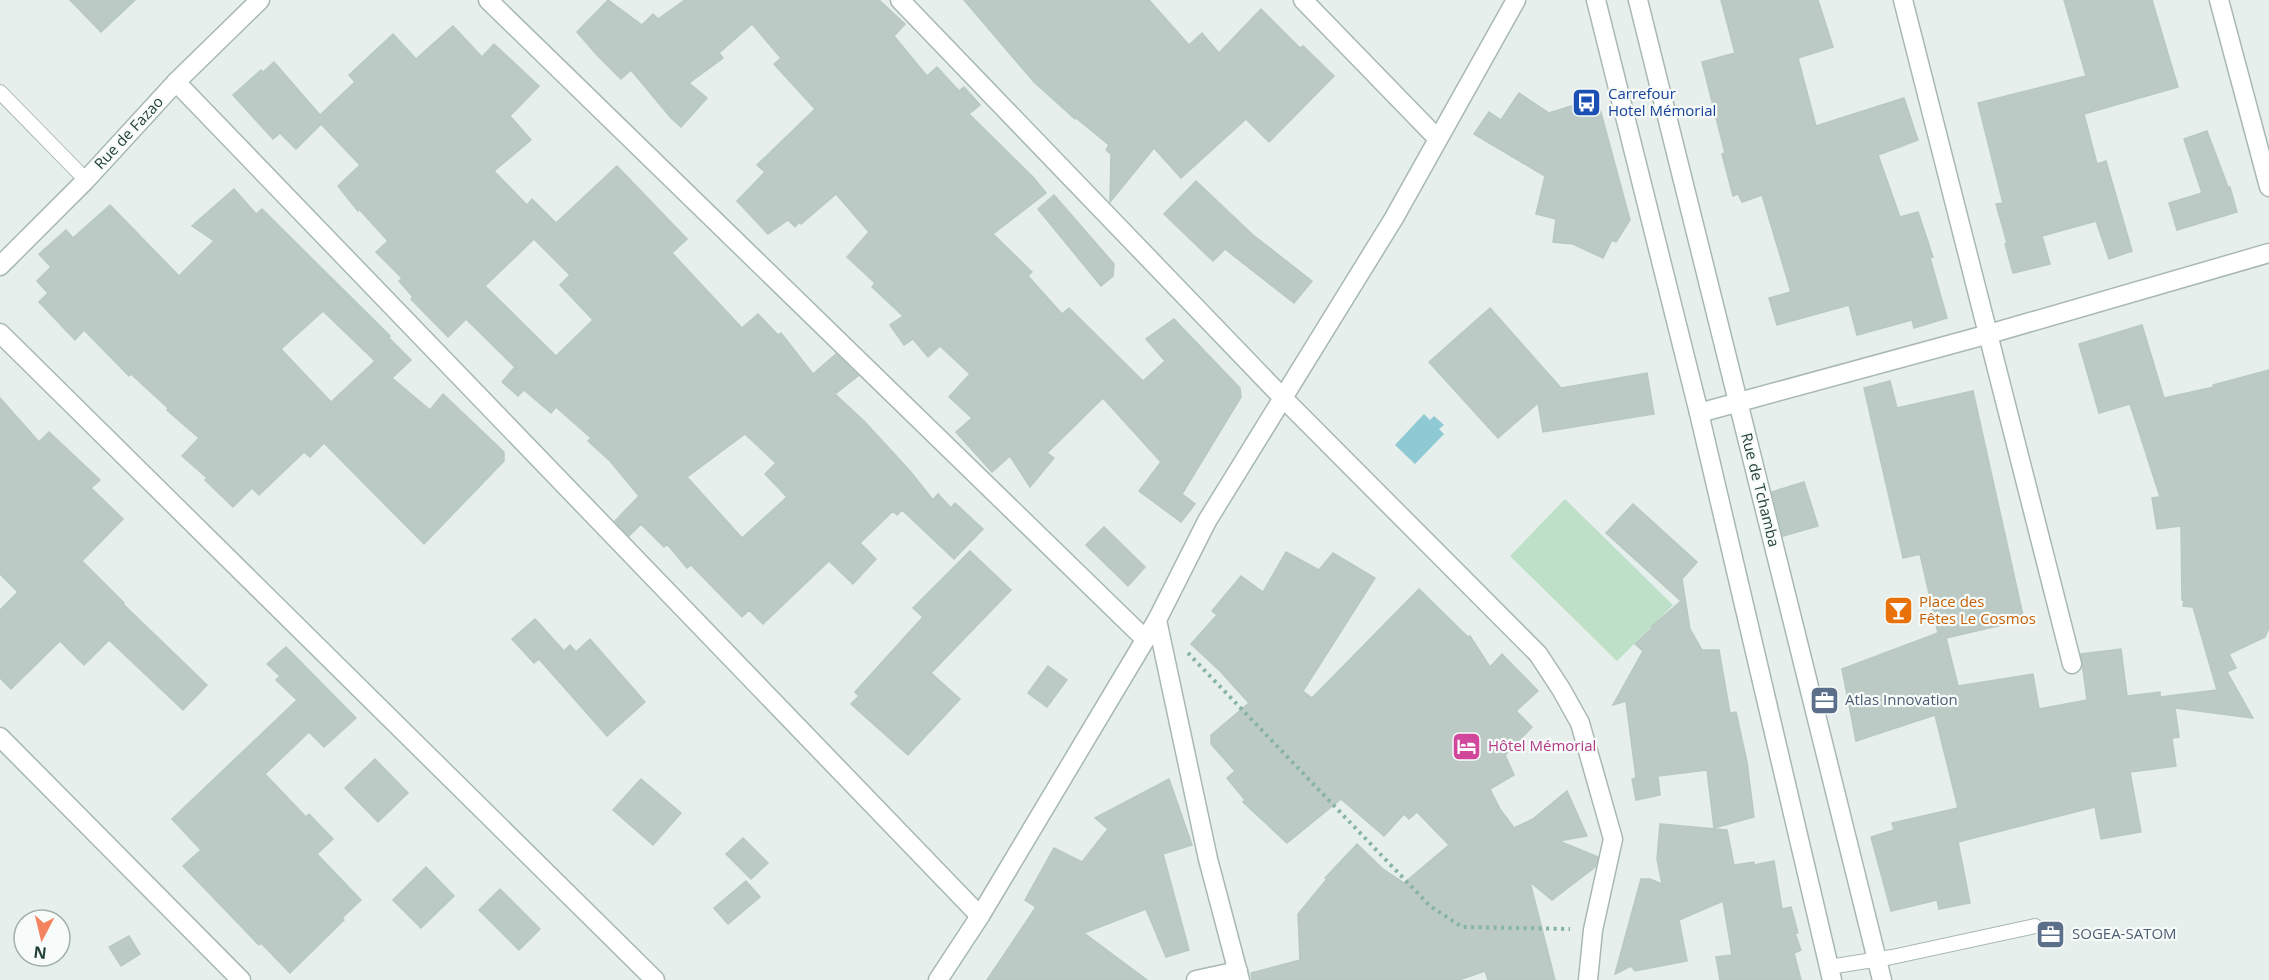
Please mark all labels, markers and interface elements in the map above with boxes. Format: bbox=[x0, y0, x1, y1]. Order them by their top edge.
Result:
place label: Carrefour Hotel Mémorial bbox=[1608, 83, 1716, 120]
bus stop icon: Carrefour Hotel Mémorial bbox=[1571, 87, 1603, 119]
street label: Rue de Fazao bbox=[89, 92, 167, 173]
street label: Rue de Tchamba bbox=[1737, 431, 1785, 549]
place label: Place des Fêtes Le Cosmos bbox=[1919, 591, 2036, 628]
bar icon: Place des Fêtes Le Cosmos bbox=[1882, 595, 1914, 627]
office icon: Atlas Innovation bbox=[1808, 684, 1840, 716]
place label: Atlas Innovation bbox=[1845, 689, 1958, 709]
hotel icon: Hôtel Mémorial bbox=[1451, 730, 1483, 762]
place label: Hôtel Mémorial bbox=[1488, 735, 1596, 755]
north arrow bbox=[12, 908, 72, 968]
office icon: SOGEA-SATOM bbox=[2035, 918, 2067, 950]
place label: SOGEA-SATOM bbox=[2072, 923, 2177, 943]
text: N bbox=[32, 941, 48, 965]

